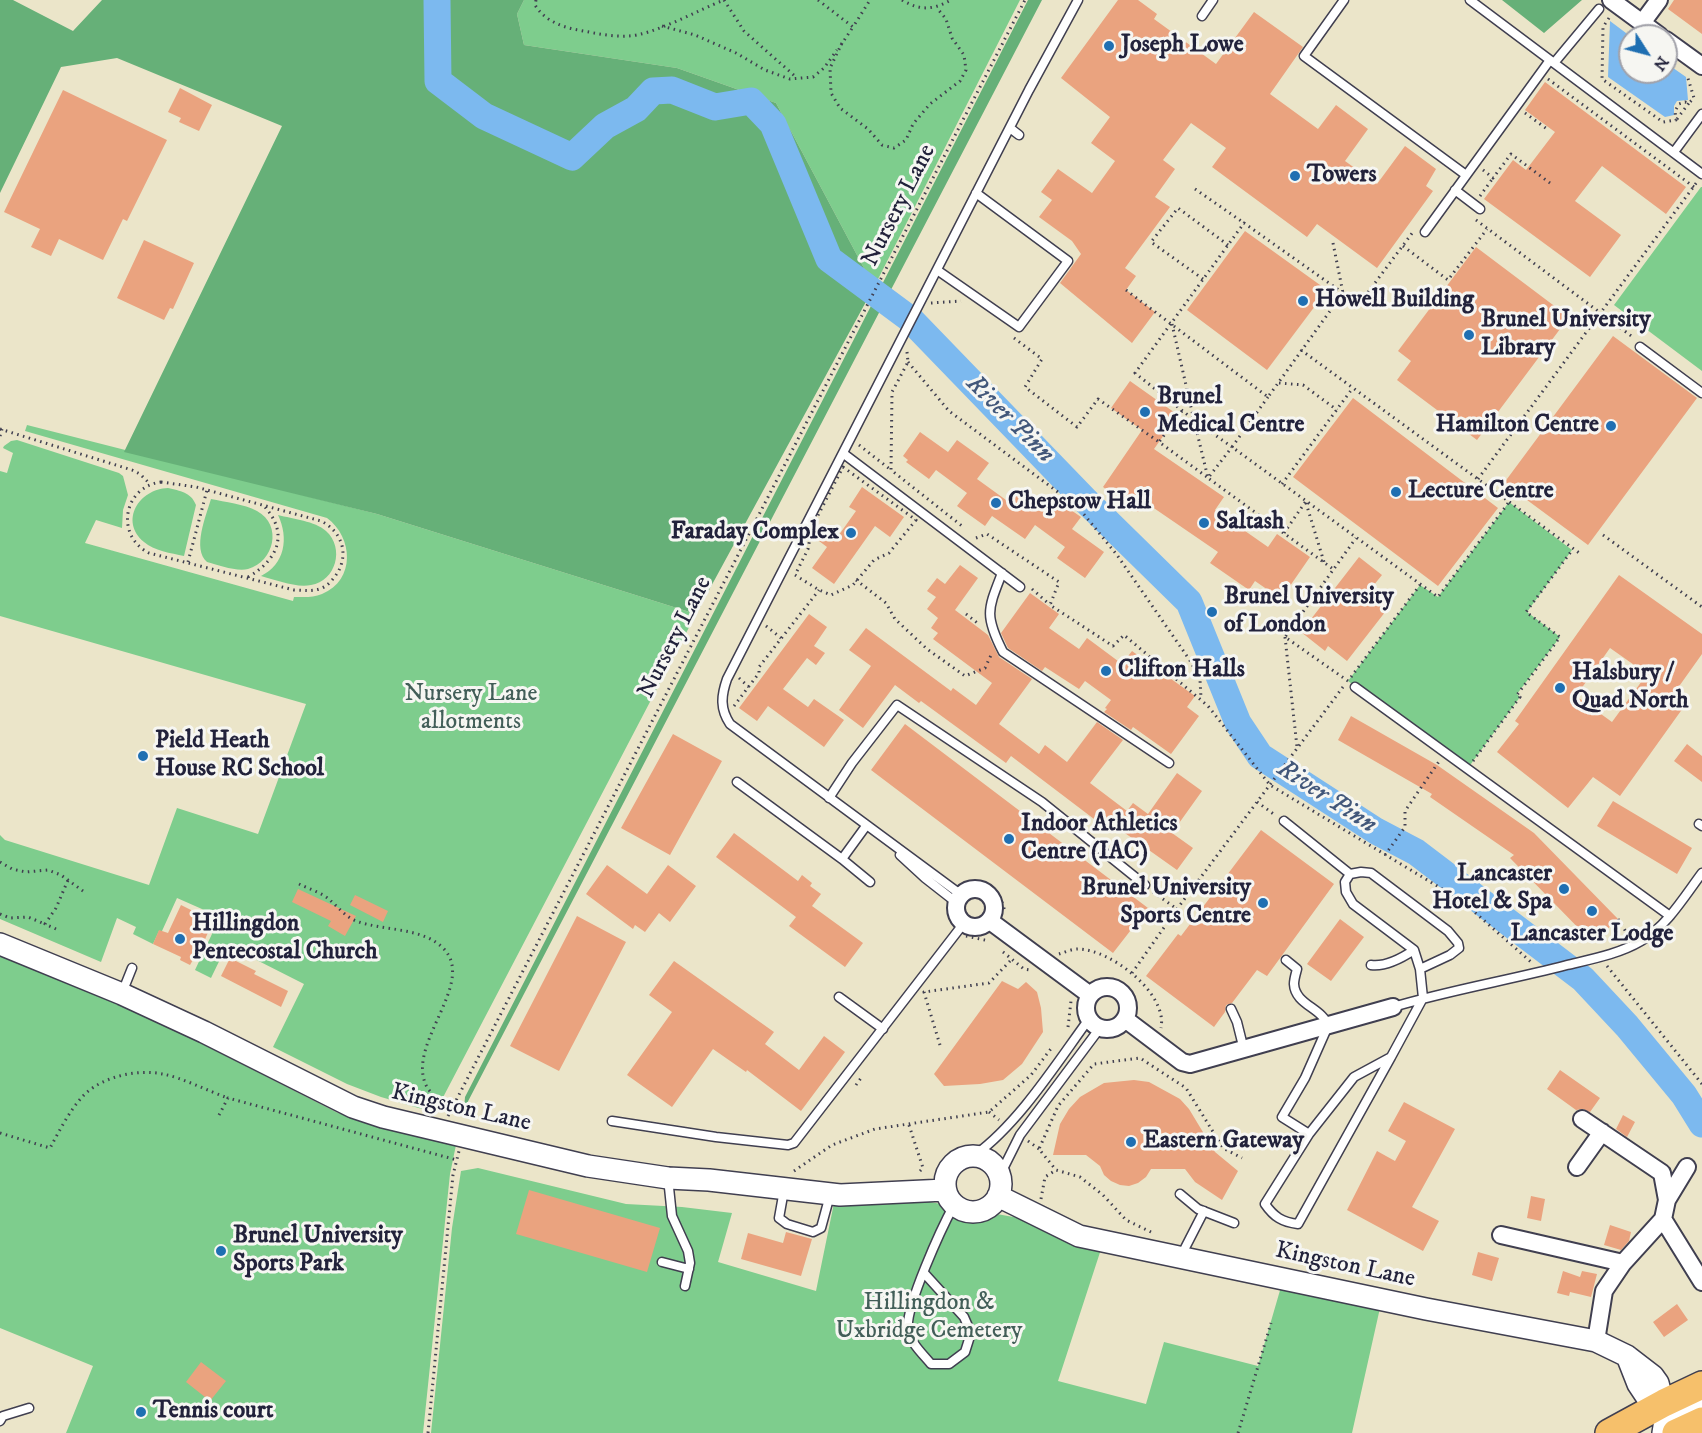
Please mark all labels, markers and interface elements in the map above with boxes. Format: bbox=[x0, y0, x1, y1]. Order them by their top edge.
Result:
north arrow bbox=[1618, 24, 1678, 84]
place label: Joseph Lowe bbox=[1121, 32, 1244, 60]
marker: Joseph Lowe bbox=[1102, 39, 1116, 53]
text: N bbox=[1649, 52, 1673, 75]
street label: Nursery Lane bbox=[857, 140, 943, 272]
place label: Towers bbox=[1307, 162, 1376, 190]
marker: Towers bbox=[1288, 169, 1302, 183]
place label: Howell Building bbox=[1315, 287, 1474, 315]
marker: Howell Building bbox=[1296, 294, 1310, 308]
place label: Brunel University Library bbox=[1481, 307, 1651, 363]
marker: Brunel University Library bbox=[1462, 328, 1476, 342]
water label: River Pinn bbox=[958, 369, 1060, 471]
place label: Brunel Medical Centre bbox=[1157, 384, 1304, 440]
marker: Brunel Medical Centre bbox=[1138, 405, 1152, 419]
place label: Hamilton Centre bbox=[1435, 412, 1599, 440]
marker: Hamilton Centre bbox=[1604, 419, 1618, 433]
place label: Lecture Centre bbox=[1408, 478, 1554, 506]
marker: Lecture Centre bbox=[1389, 485, 1403, 499]
place label: Chepstow Hall bbox=[1008, 489, 1151, 517]
marker: Chepstow Hall bbox=[989, 496, 1003, 510]
place label: Saltash bbox=[1216, 509, 1284, 537]
marker: Saltash bbox=[1197, 516, 1211, 530]
place label: Faraday Complex bbox=[671, 519, 839, 547]
marker: Faraday Complex bbox=[844, 526, 858, 540]
street label: Nursery Lane bbox=[633, 572, 719, 704]
place label: Brunel University of London bbox=[1224, 584, 1394, 640]
marker: Brunel University of London bbox=[1205, 605, 1219, 619]
place label: Clifton Halls bbox=[1118, 657, 1245, 685]
place label: Halsbury / Quad North bbox=[1572, 660, 1689, 716]
marker: Clifton Halls bbox=[1099, 664, 1113, 678]
park label: Nursery Lane allotments bbox=[404, 681, 538, 737]
marker: Halsbury / Quad North bbox=[1553, 681, 1567, 695]
place label: Pield Heath House RC School bbox=[155, 728, 324, 784]
marker: Pield Heath House RC School bbox=[136, 749, 150, 763]
water label: River Pinn bbox=[1270, 754, 1382, 842]
place label: Indoor Athletics Centre (IAC) bbox=[1021, 811, 1178, 867]
marker: Indoor Athletics Centre (IAC) bbox=[1002, 832, 1016, 846]
place label: Lancaster Hotel & Spa bbox=[1432, 861, 1552, 917]
place label: Brunel University Sports Centre bbox=[1081, 875, 1251, 931]
marker: Lancaster Hotel & Spa bbox=[1557, 882, 1571, 896]
marker: Brunel University Sports Centre bbox=[1256, 896, 1270, 910]
marker: Lancaster Lodge bbox=[1585, 904, 1599, 918]
place label: Hillingdon Pentecostal Church bbox=[192, 911, 378, 967]
place label: Lancaster Lodge bbox=[1511, 921, 1673, 949]
marker: Hillingdon Pentecostal Church bbox=[173, 932, 187, 946]
street label: Kingston Lane bbox=[388, 1079, 534, 1139]
place label: Eastern Gateway bbox=[1143, 1128, 1304, 1156]
marker: Eastern Gateway bbox=[1124, 1135, 1138, 1149]
place label: Brunel University Sports Park bbox=[233, 1223, 403, 1279]
street label: Kingston Lane bbox=[1272, 1237, 1418, 1295]
marker: Brunel University Sports Park bbox=[214, 1244, 228, 1258]
park label: Hillingdon & Uxbridge Cemetery bbox=[836, 1290, 1022, 1346]
place label: Tennis court bbox=[153, 1398, 273, 1426]
marker: Tennis court bbox=[134, 1405, 148, 1419]

